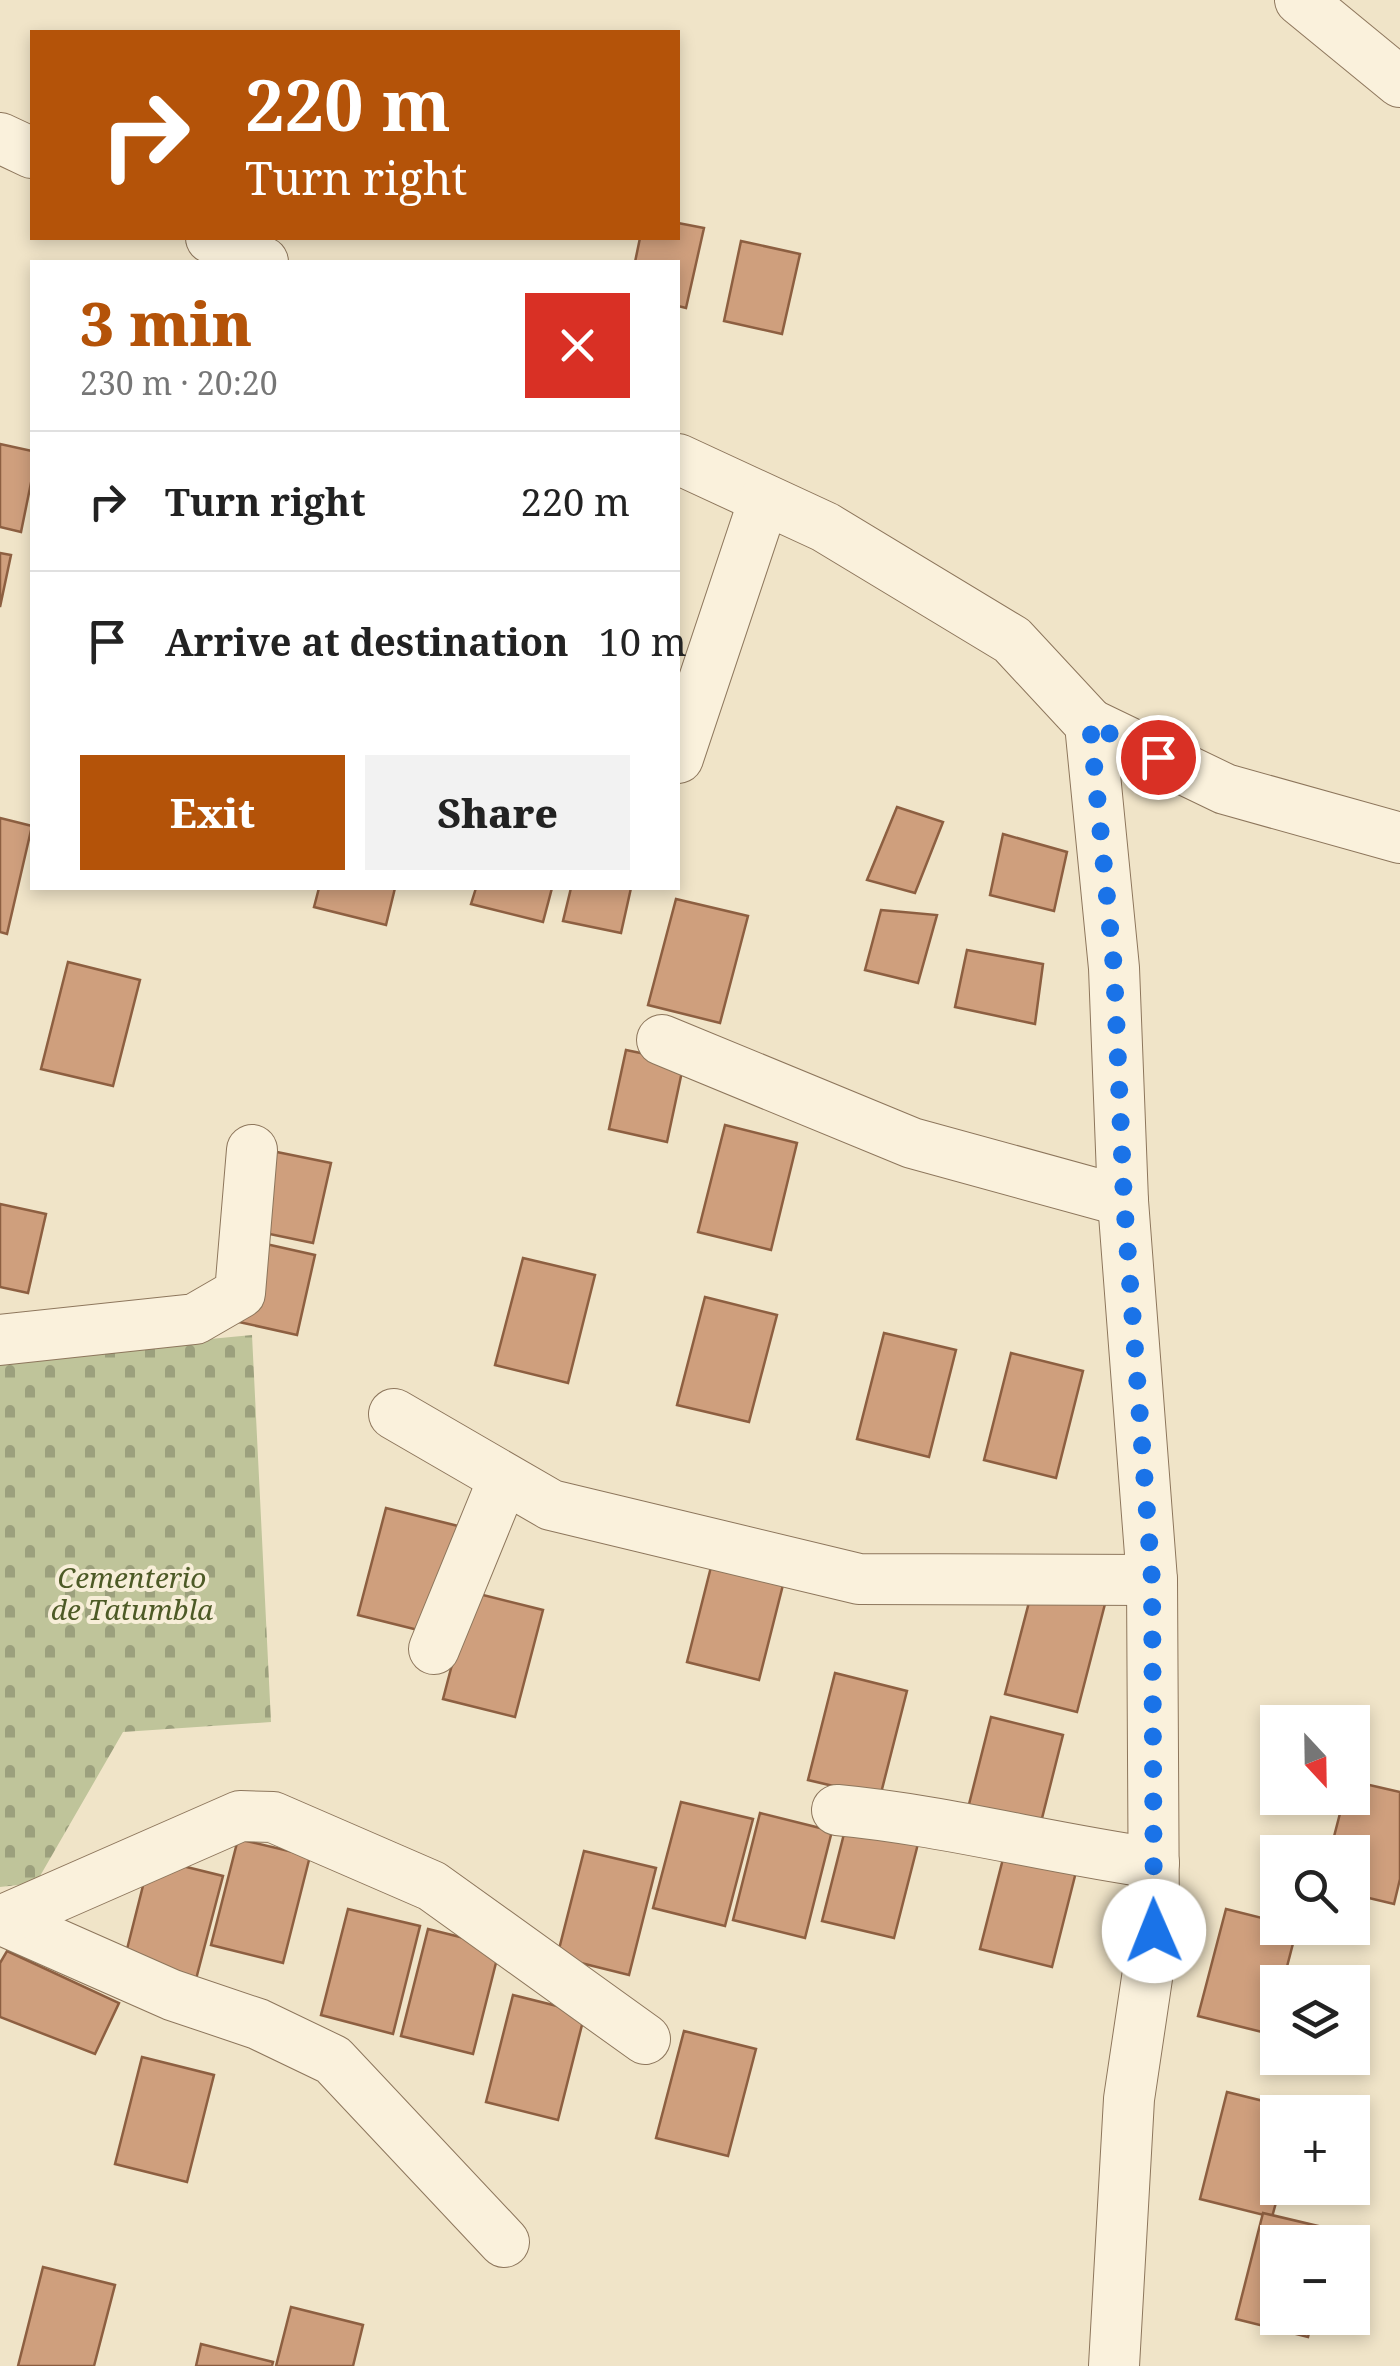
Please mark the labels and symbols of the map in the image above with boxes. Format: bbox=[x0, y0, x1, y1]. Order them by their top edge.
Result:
pin bbox=[1116, 715, 1201, 800]
park label: Cementerio de Tatumbla bbox=[51, 1558, 214, 1628]
north arrow bbox=[1260, 1705, 1370, 1815]
position arrow bbox=[1102, 1879, 1206, 1983]

